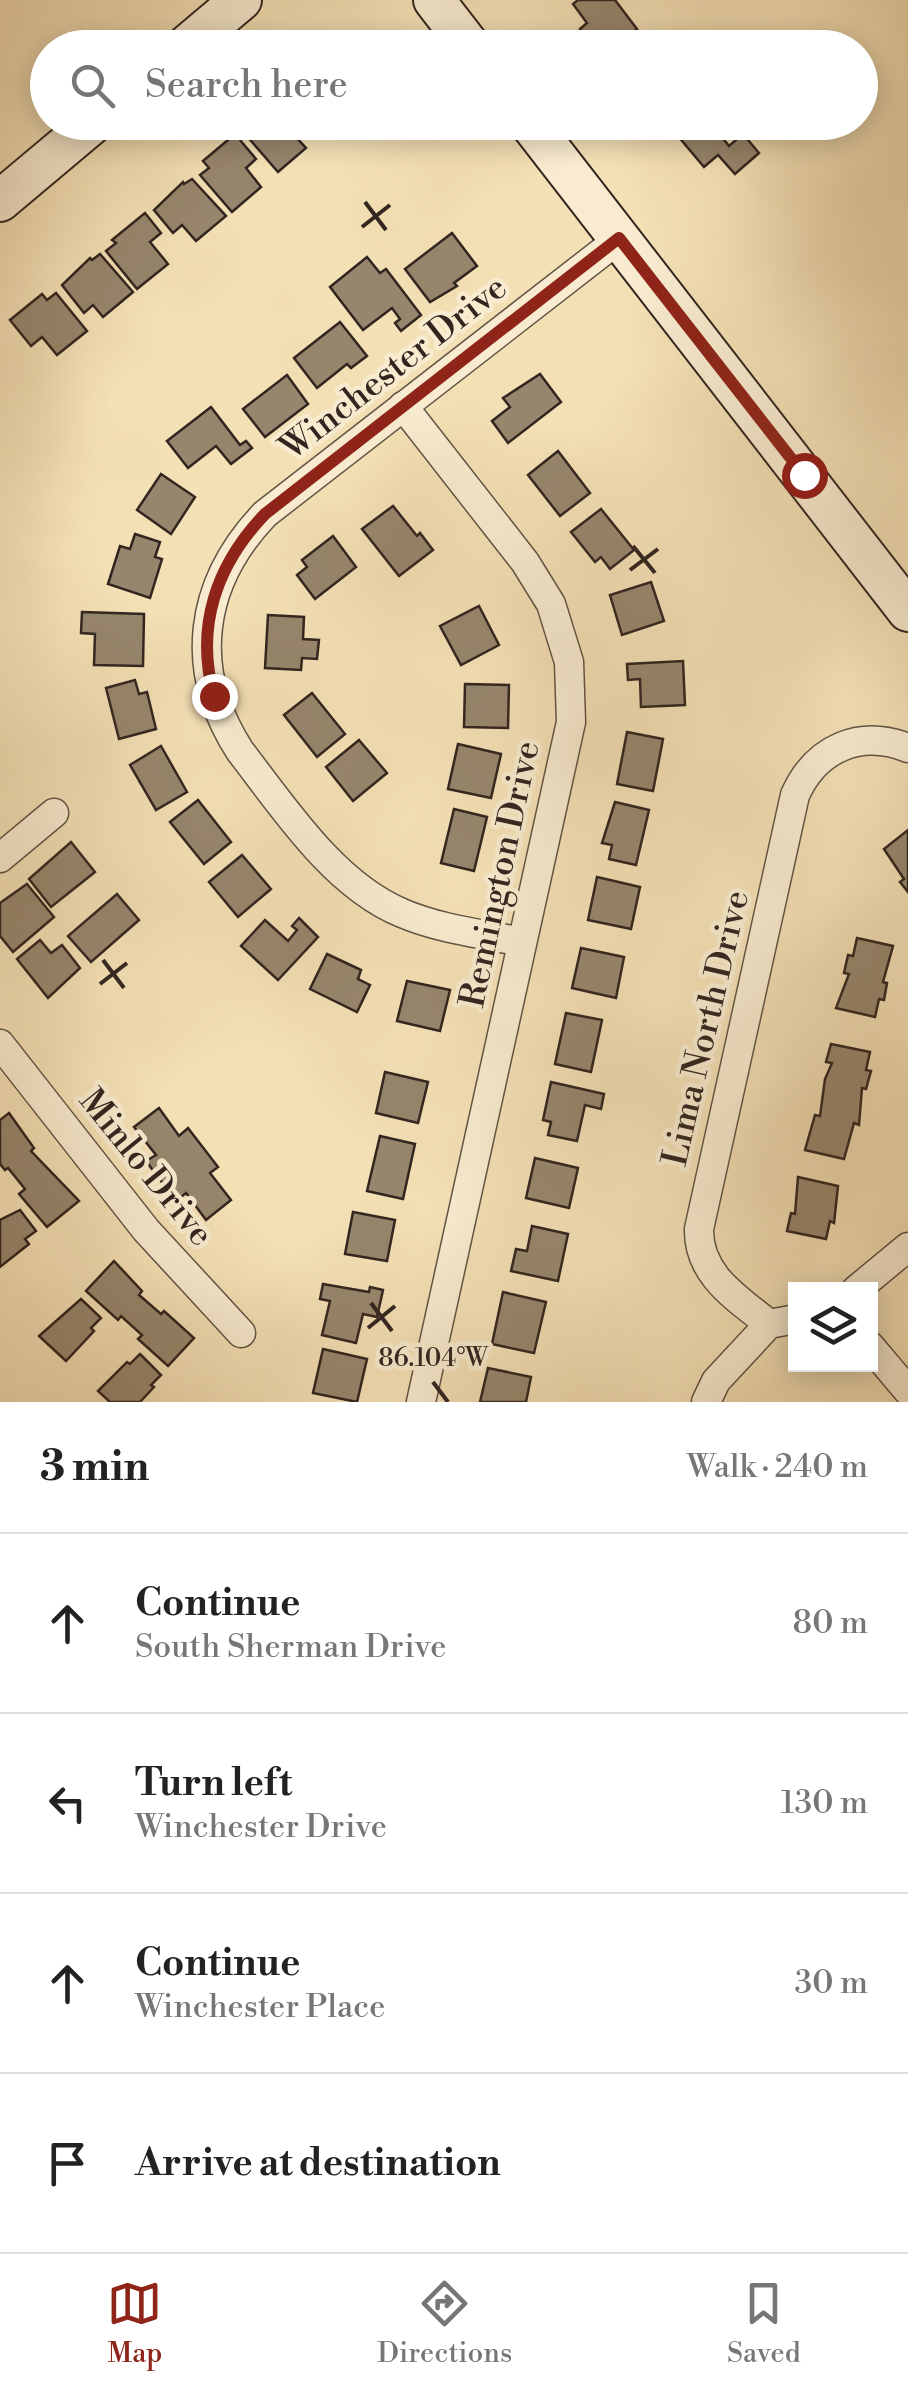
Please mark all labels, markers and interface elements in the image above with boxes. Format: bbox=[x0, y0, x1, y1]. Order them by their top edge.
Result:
search box bbox=[30, 30, 878, 140]
icon: search bbox=[65, 58, 120, 113]
text: Search here bbox=[145, 62, 348, 109]
street label: Winchester Drive bbox=[271, 266, 516, 471]
route start bbox=[782, 453, 828, 499]
route end bbox=[192, 674, 238, 720]
street label: Remington Drive bbox=[451, 737, 550, 1012]
street label: Lima North Drive bbox=[654, 886, 759, 1170]
street label: Minlo Drive bbox=[69, 1081, 222, 1255]
map controls bbox=[788, 1282, 878, 1372]
button: layers bbox=[788, 1282, 878, 1372]
text: 86.104°W bbox=[378, 1343, 489, 1374]
text: 3 min bbox=[40, 1441, 149, 1494]
text: Walk · 240 m bbox=[687, 1447, 868, 1487]
text: Continue bbox=[135, 1580, 300, 1627]
icon: ahead bbox=[40, 1596, 95, 1651]
text: 80 m bbox=[793, 1603, 868, 1643]
text: South Sherman Drive bbox=[135, 1627, 446, 1667]
text: Turn left bbox=[135, 1760, 292, 1807]
icon: left bbox=[40, 1776, 95, 1831]
text: 130 m bbox=[781, 1783, 868, 1823]
text: Winchester Drive bbox=[135, 1807, 387, 1847]
text: Continue bbox=[135, 1940, 300, 1987]
icon: ahead bbox=[40, 1956, 95, 2011]
text: 30 m bbox=[794, 1963, 868, 2003]
text: Winchester Place bbox=[135, 1987, 385, 2027]
icon: arrive bbox=[40, 2136, 95, 2191]
text: Arrive at destination bbox=[135, 2140, 501, 2187]
tab: Map bbox=[107, 2276, 162, 2371]
tab: Directions bbox=[377, 2276, 512, 2371]
tab: Saved bbox=[727, 2276, 801, 2371]

